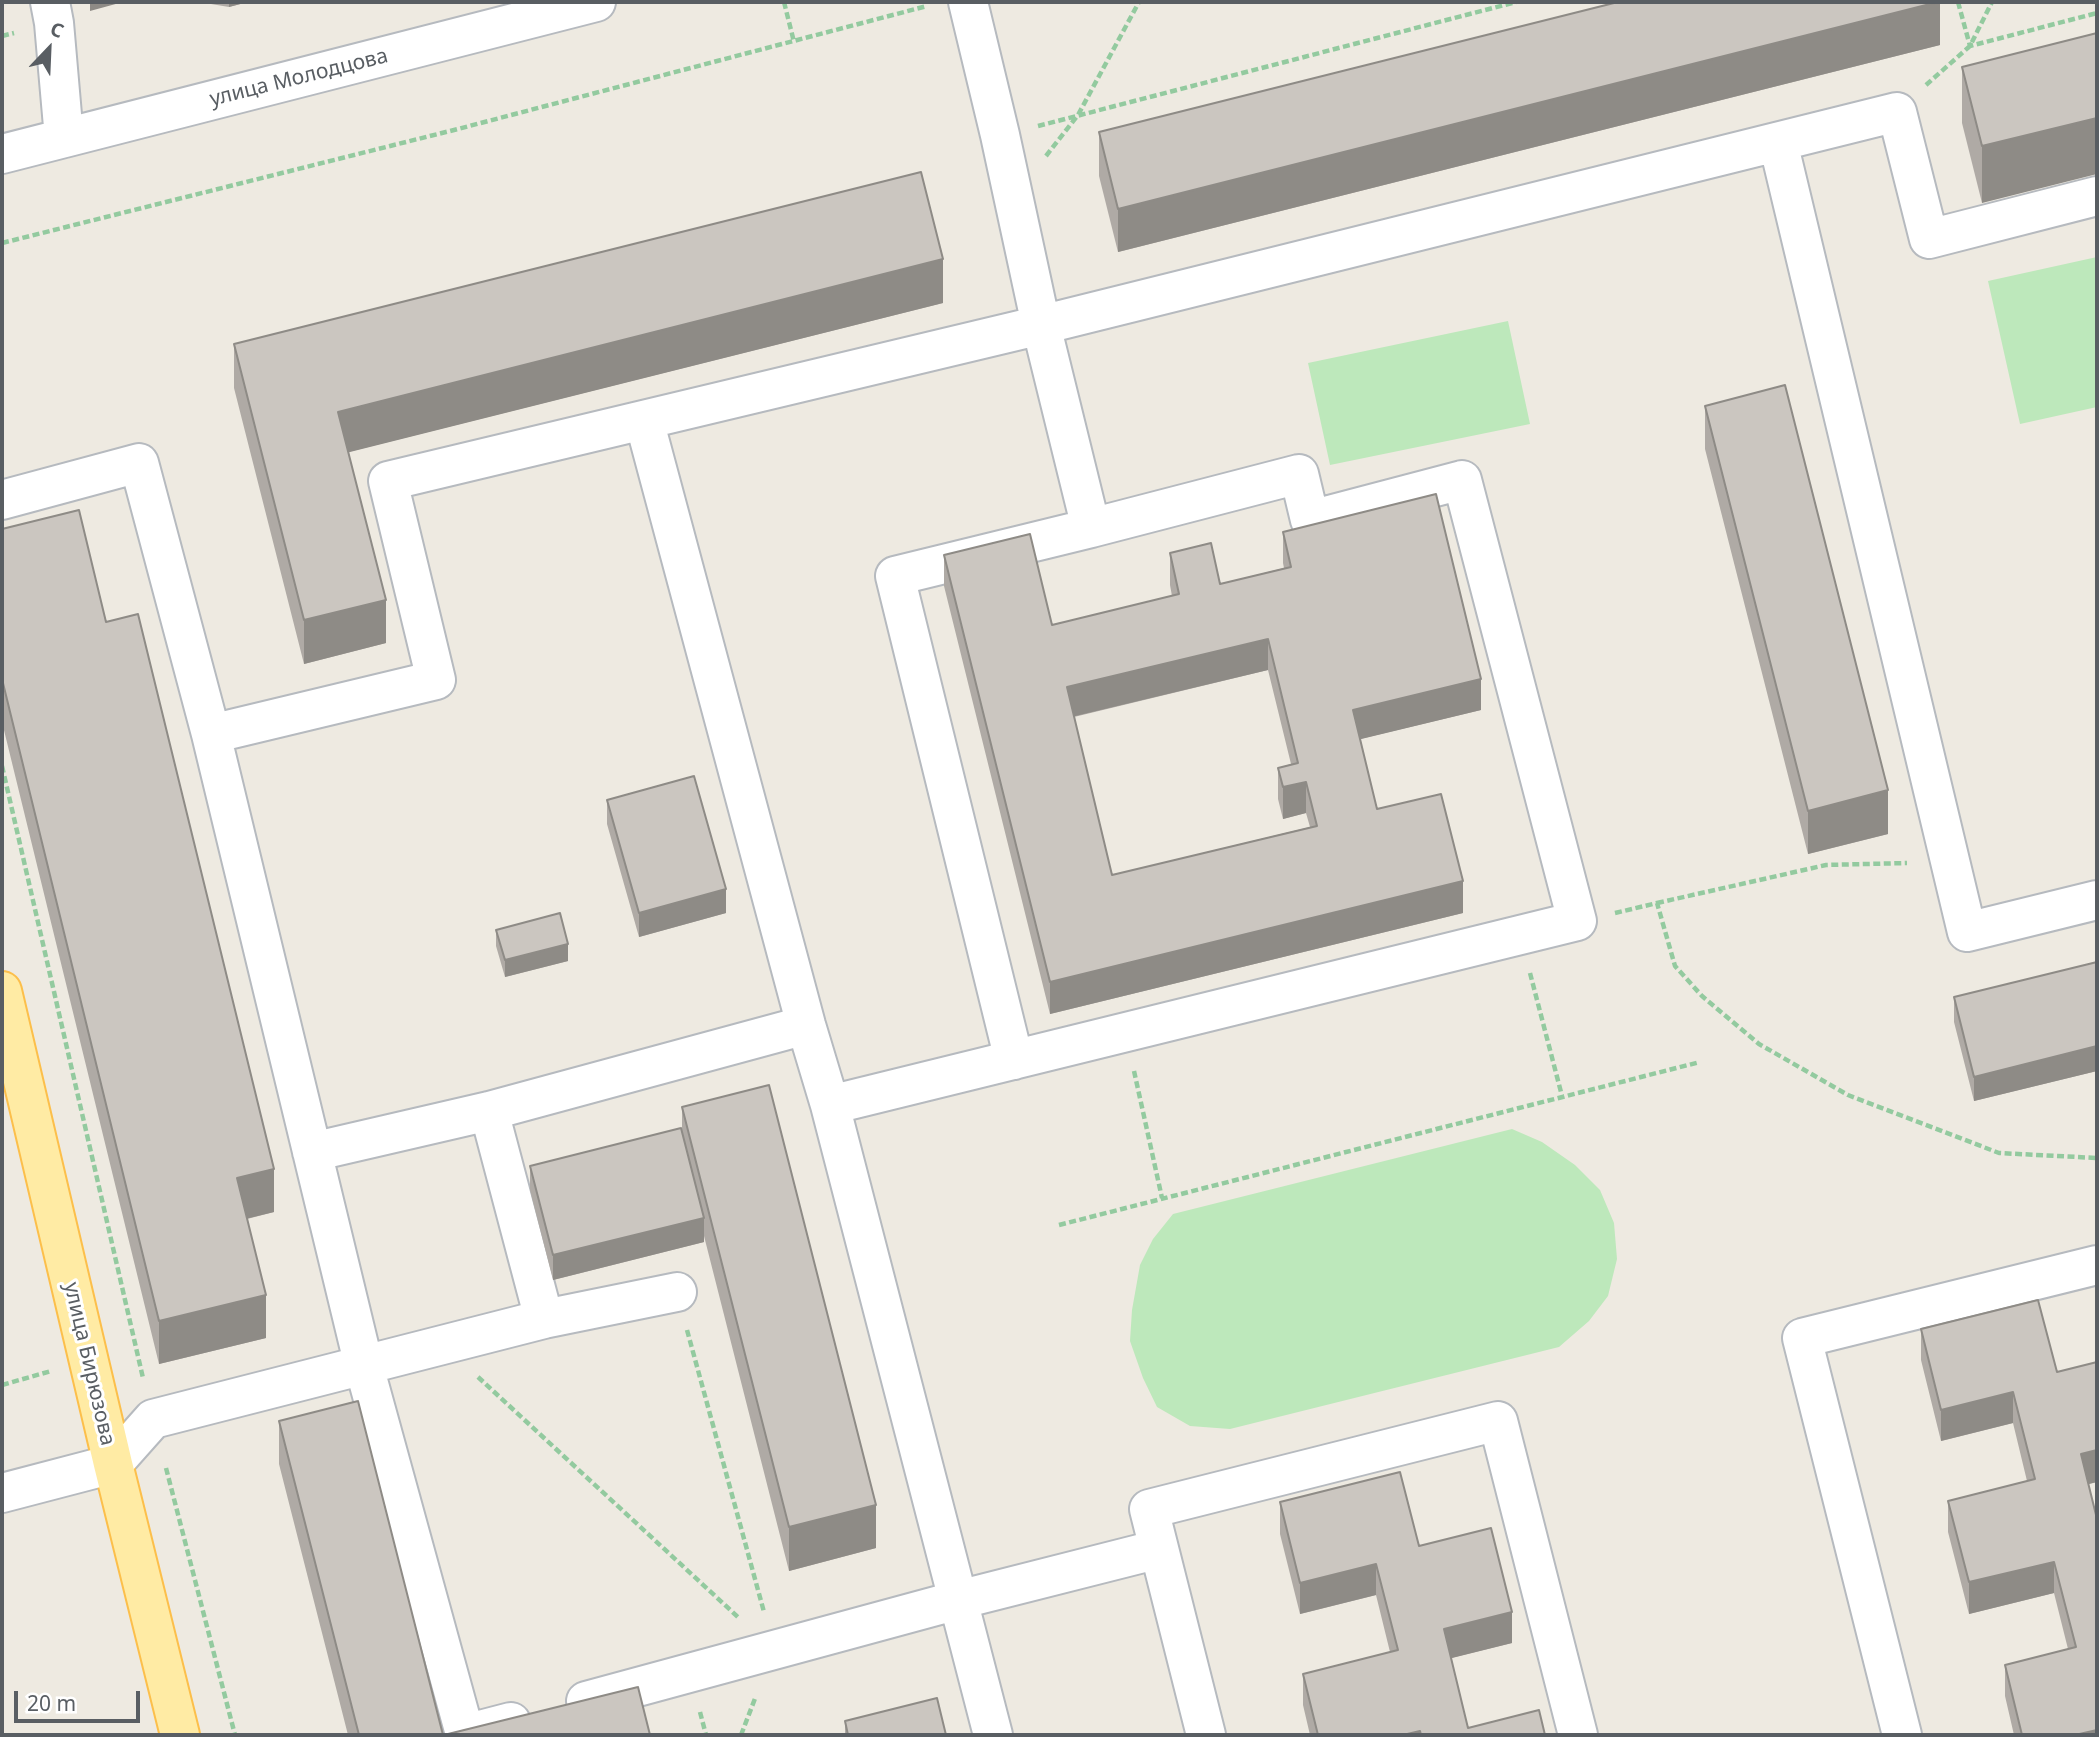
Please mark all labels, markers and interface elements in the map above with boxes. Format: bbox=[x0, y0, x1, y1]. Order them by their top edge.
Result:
north arrow bbox=[14, 14, 84, 84]
text: С bbox=[46, 15, 68, 44]
street label: улица Молодцова bbox=[207, 44, 391, 112]
street label: улица Бирюзова bbox=[58, 1280, 120, 1448]
scale bar bbox=[18, 1678, 144, 1722]
text: 20 m bbox=[27, 1689, 76, 1717]

